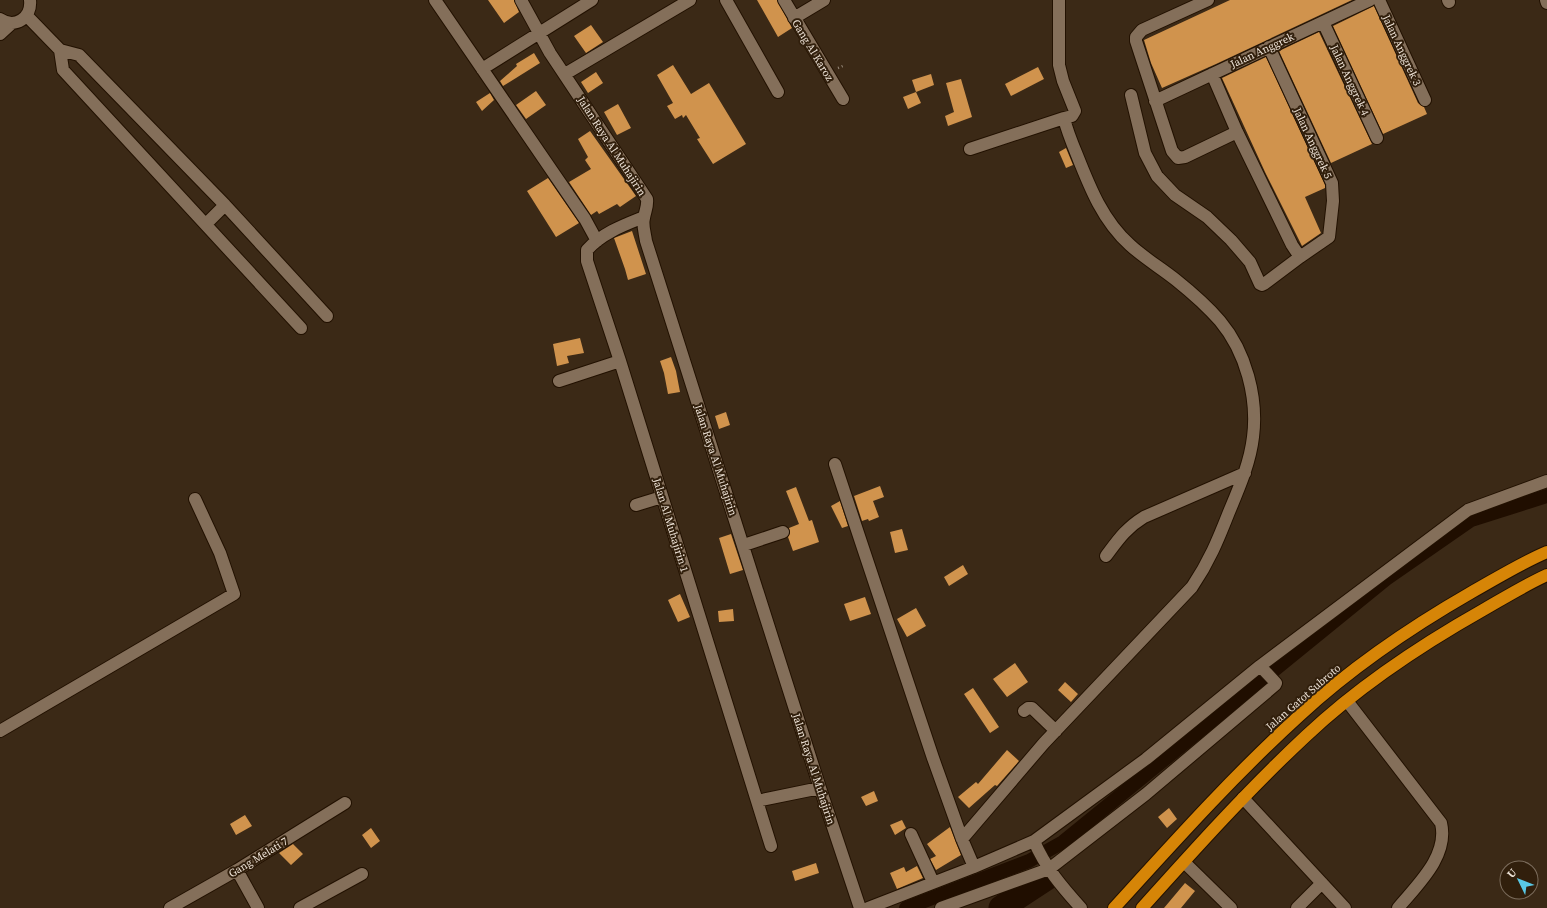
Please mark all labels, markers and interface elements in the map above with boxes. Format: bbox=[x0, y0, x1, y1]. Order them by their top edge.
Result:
street label: Jalan Anggrek 3 bbox=[1378, 11, 1425, 89]
street label: Gang Al Karoz bbox=[788, 17, 837, 84]
street label: Jalan Anggrek bbox=[1227, 29, 1297, 72]
street label: Jalan Anggrek 4 bbox=[1326, 41, 1373, 119]
street label: Jalan Raya Al Muhajirin bbox=[573, 93, 650, 199]
street label: Jalan Anggrek 5 bbox=[1289, 104, 1336, 182]
street label: Jalan Raya Al Muhajirin bbox=[690, 402, 741, 518]
street label: Jalan Al Muhajirin 1 bbox=[649, 475, 692, 574]
street label: Jalan Gatot Subroto bbox=[1262, 661, 1344, 735]
street label: Jalan Raya Al Muhajirin bbox=[788, 711, 839, 827]
street label: Gang Melati 7 bbox=[226, 834, 291, 881]
north arrow bbox=[1499, 860, 1539, 900]
text: U bbox=[1504, 865, 1520, 882]

